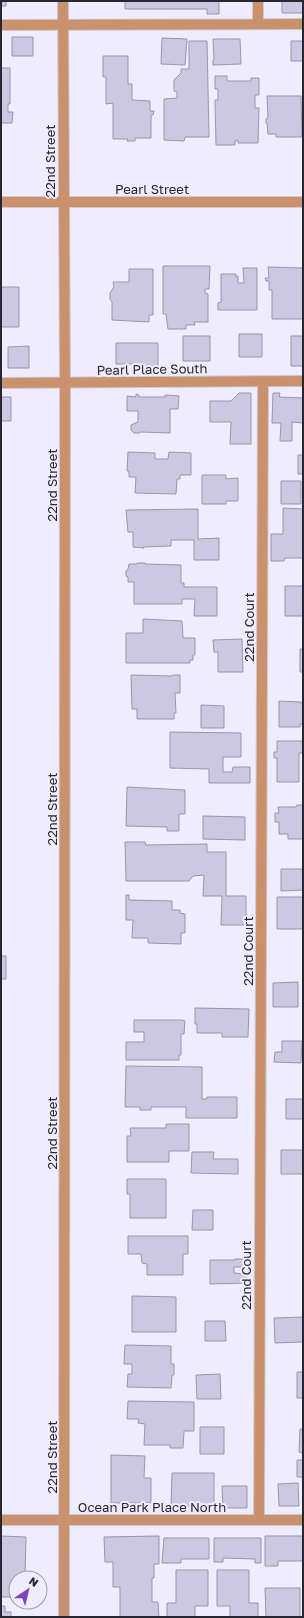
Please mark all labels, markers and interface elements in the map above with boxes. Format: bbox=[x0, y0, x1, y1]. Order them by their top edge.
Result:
street label: 22nd Street bbox=[42, 125, 58, 197]
street label: Pearl Street bbox=[115, 181, 189, 197]
street label: Pearl Place South bbox=[96, 360, 208, 378]
street label: 22nd Street bbox=[44, 449, 60, 521]
street label: 22nd Court bbox=[241, 592, 257, 662]
street label: 22nd Street bbox=[44, 773, 60, 845]
street label: 22nd Court bbox=[240, 916, 256, 986]
street label: 22nd Street bbox=[44, 1097, 60, 1169]
street label: 22nd Court bbox=[238, 1240, 254, 1310]
street label: 22nd Street bbox=[44, 1421, 60, 1493]
street label: Ocean Park Place North bbox=[78, 1499, 226, 1515]
north arrow bbox=[8, 1570, 48, 1610]
text: N bbox=[27, 1574, 41, 1589]

